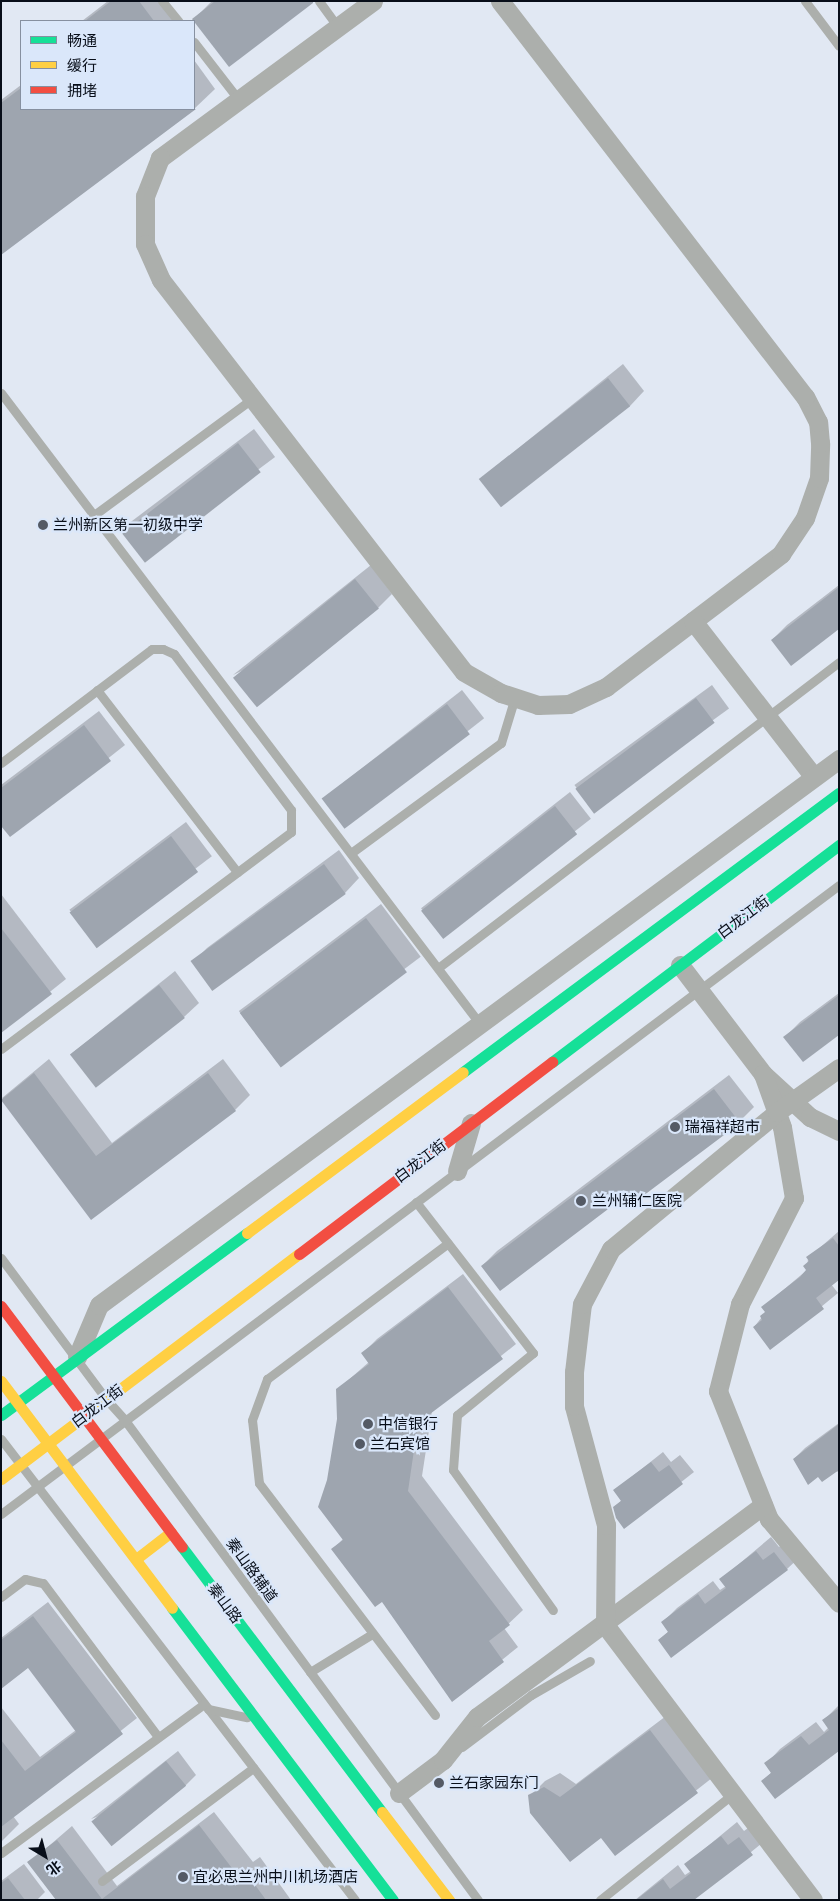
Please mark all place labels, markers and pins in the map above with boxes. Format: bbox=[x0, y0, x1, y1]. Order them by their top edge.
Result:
place label: 兰州新区第一初级中学 bbox=[53, 516, 203, 534]
marker: 兰州新区第一初级中学 bbox=[37, 519, 49, 531]
place label: 瑞福祥超市 bbox=[685, 1118, 760, 1136]
marker: 瑞福祥超市 bbox=[669, 1121, 681, 1133]
place label: 兰州辅仁医院 bbox=[592, 1192, 682, 1210]
marker: 兰州辅仁医院 bbox=[574, 1194, 588, 1208]
place label: 中信银行 bbox=[378, 1415, 438, 1433]
marker: 中信银行 bbox=[362, 1418, 374, 1430]
place label: 兰石宾馆 bbox=[370, 1435, 430, 1453]
marker: 兰石宾馆 bbox=[354, 1438, 366, 1450]
place label: 兰石家园东门 bbox=[449, 1774, 539, 1792]
marker: 兰石家园东门 bbox=[433, 1777, 445, 1789]
place label: 宜必思兰州中川机场酒店 bbox=[193, 1868, 358, 1886]
marker: 宜必思兰州中川机场酒店 bbox=[177, 1871, 189, 1883]

